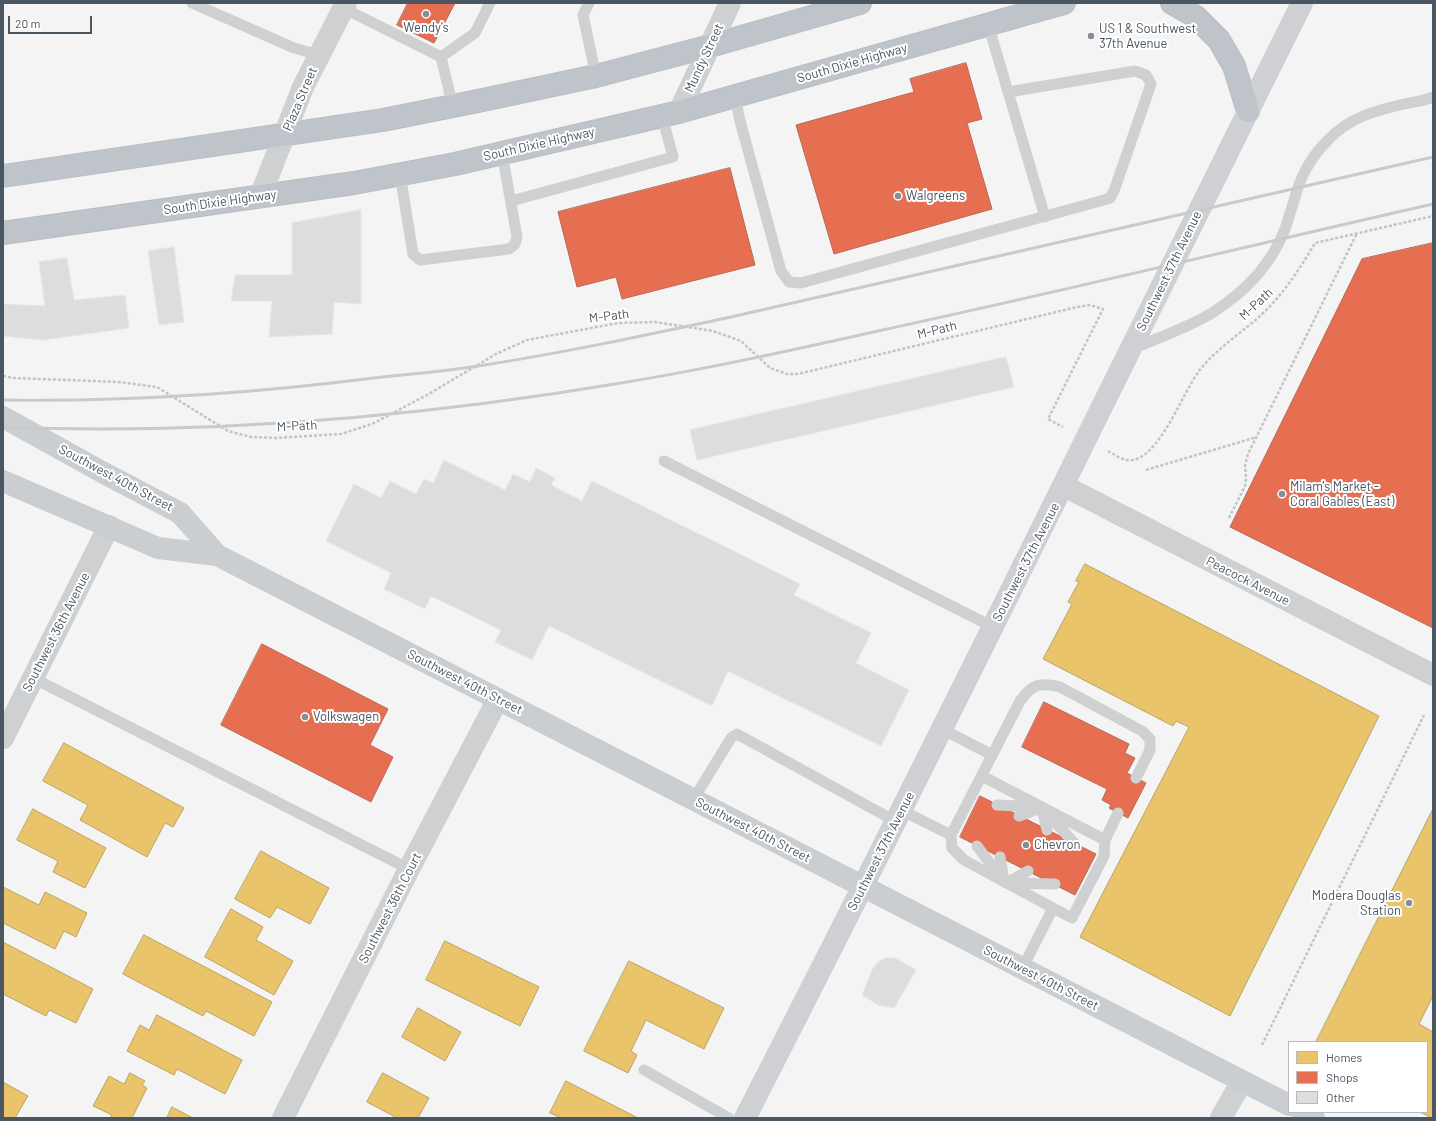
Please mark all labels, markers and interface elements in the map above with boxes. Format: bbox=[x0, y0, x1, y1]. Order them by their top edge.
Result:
scale bar bbox=[10, 8, 94, 34]
marker: Wendy's bbox=[421, 9, 431, 19]
text: 20 m bbox=[15, 16, 41, 30]
place label: Wendy's bbox=[403, 20, 449, 36]
street label: Mundy Street bbox=[681, 21, 727, 95]
place label: US 1 & Southwest 37th Avenue bbox=[1099, 21, 1196, 52]
marker: US 1 & Southwest 37th Avenue bbox=[1086, 31, 1096, 41]
street label: South Dixie Highway bbox=[795, 40, 909, 86]
street label: Plaza Street bbox=[280, 65, 320, 133]
street label: South Dixie Highway bbox=[482, 124, 596, 164]
street label: South Dixie Highway bbox=[163, 186, 277, 218]
place label: Walgreens bbox=[906, 188, 965, 204]
marker: Walgreens bbox=[893, 191, 903, 201]
street label: Southwest 37th Avenue bbox=[1133, 209, 1205, 333]
street label: M-Path bbox=[1236, 285, 1276, 323]
street label: M-Path bbox=[588, 306, 630, 326]
street label: M-Path bbox=[916, 318, 958, 342]
street label: M-Path bbox=[276, 417, 318, 435]
street label: Southwest 40th Street bbox=[56, 441, 176, 515]
place label: Milam's Market - Coral Gables (East) bbox=[1290, 479, 1394, 510]
marker: Milam's Market - Coral Gables (East) bbox=[1277, 489, 1287, 499]
street label: Southwest 37th Avenue bbox=[989, 500, 1063, 624]
street label: Peacock Avenue bbox=[1203, 553, 1293, 609]
street label: Southwest 36th Avenue bbox=[19, 570, 93, 694]
street label: Southwest 40th Street bbox=[405, 646, 525, 718]
place label: Volkswagen bbox=[313, 709, 379, 725]
marker: Volkswagen bbox=[300, 712, 310, 722]
street label: Southwest 37th Avenue bbox=[844, 789, 918, 913]
street label: Southwest 40th Street bbox=[693, 794, 813, 866]
place label: Chevron bbox=[1034, 837, 1081, 853]
marker: Chevron bbox=[1021, 840, 1031, 850]
street label: Southwest 36th Court bbox=[355, 850, 425, 966]
place label: Modera Douglas Station bbox=[1312, 888, 1401, 919]
marker: Modera Douglas Station bbox=[1404, 898, 1414, 908]
street label: Southwest 40th Street bbox=[981, 942, 1101, 1014]
legend bbox=[1288, 1041, 1428, 1113]
text: Homes bbox=[1326, 1050, 1362, 1064]
text: Shops bbox=[1326, 1070, 1358, 1084]
text: Other bbox=[1326, 1090, 1355, 1104]

